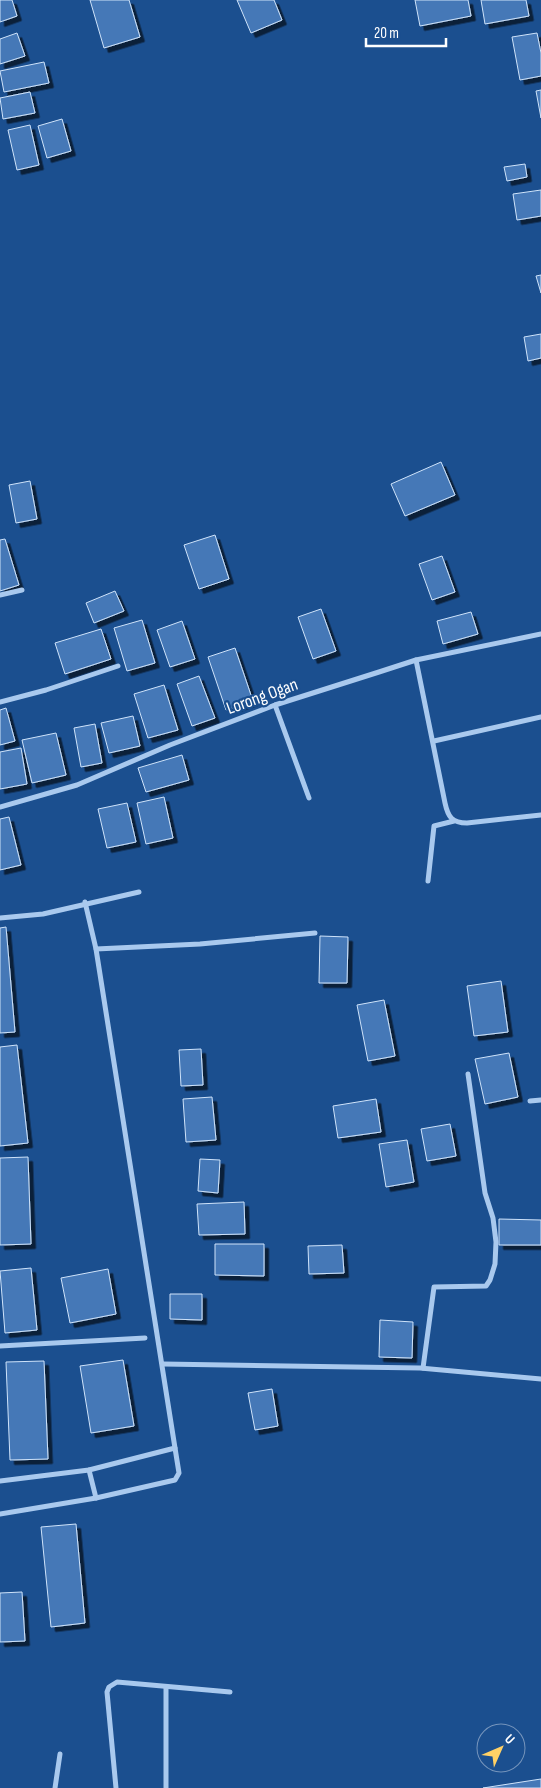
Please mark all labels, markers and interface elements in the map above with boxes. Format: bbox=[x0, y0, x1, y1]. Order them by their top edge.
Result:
scale bar bbox=[366, 15, 446, 47]
text: 20 m bbox=[374, 24, 399, 43]
street label: Lorong Ogan bbox=[224, 674, 301, 719]
north arrow bbox=[476, 1723, 526, 1773]
text: U bbox=[501, 1731, 518, 1748]

